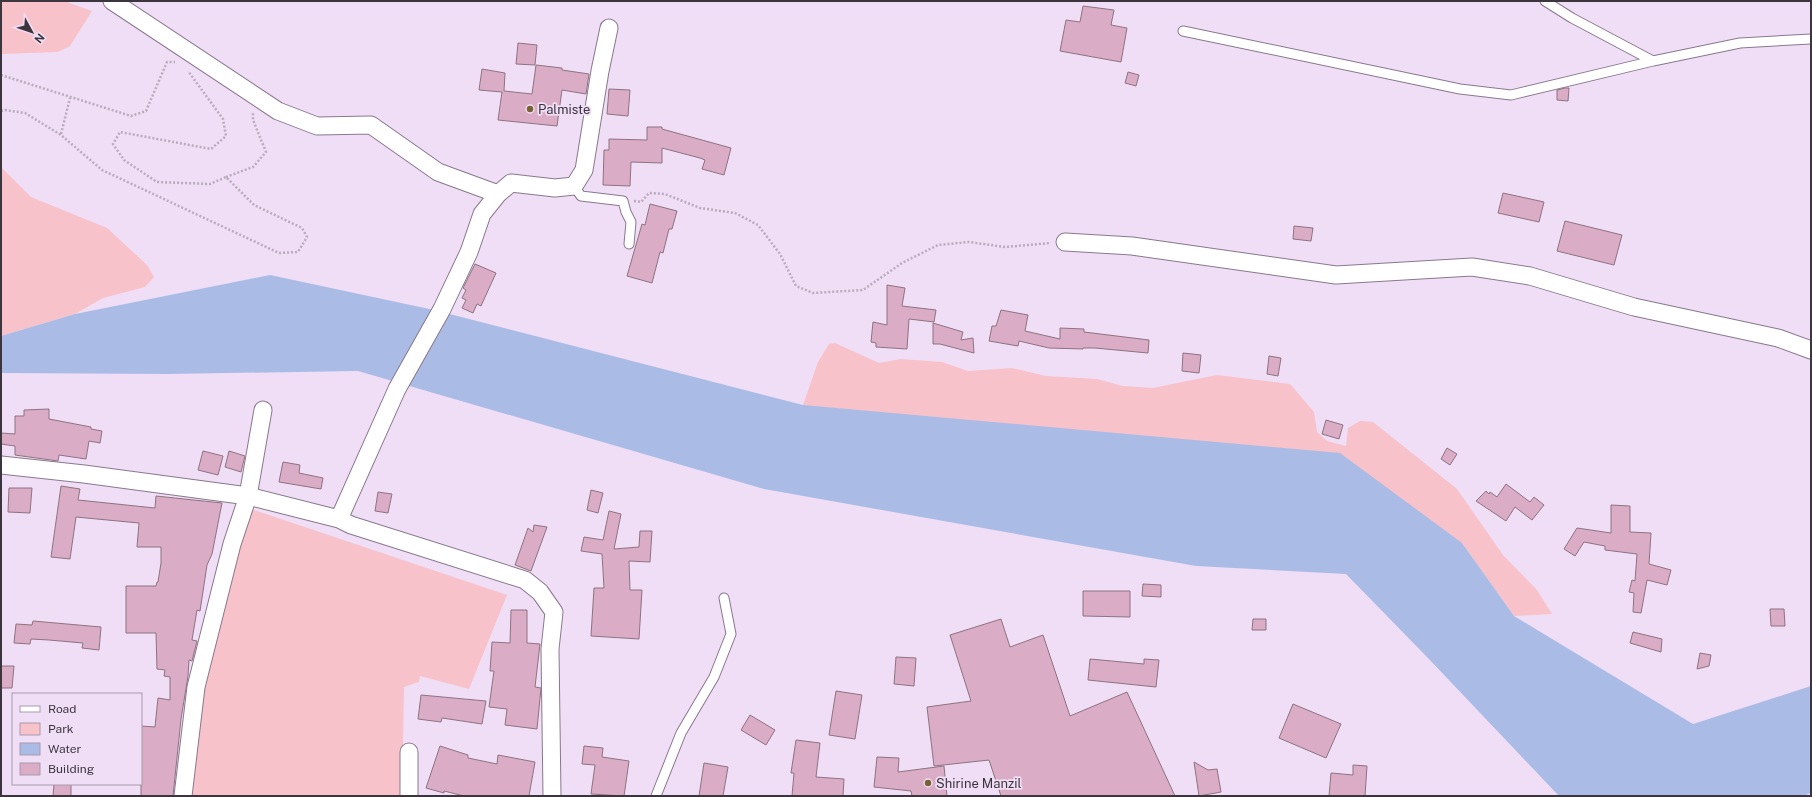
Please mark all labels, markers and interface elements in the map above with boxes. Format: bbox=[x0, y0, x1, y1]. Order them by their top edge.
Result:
north arrow bbox=[12, 12, 52, 52]
text: N bbox=[32, 31, 47, 46]
place label: Palmiste bbox=[538, 102, 590, 117]
marker: Palmiste bbox=[525, 104, 535, 114]
legend bbox=[12, 693, 142, 785]
text: Road bbox=[48, 702, 76, 716]
text: Park bbox=[48, 722, 74, 736]
text: Water bbox=[48, 742, 82, 756]
text: Building bbox=[48, 762, 94, 776]
place label: Shirine Manzil bbox=[936, 776, 1022, 791]
marker: Shirine Manzil bbox=[923, 778, 933, 788]

